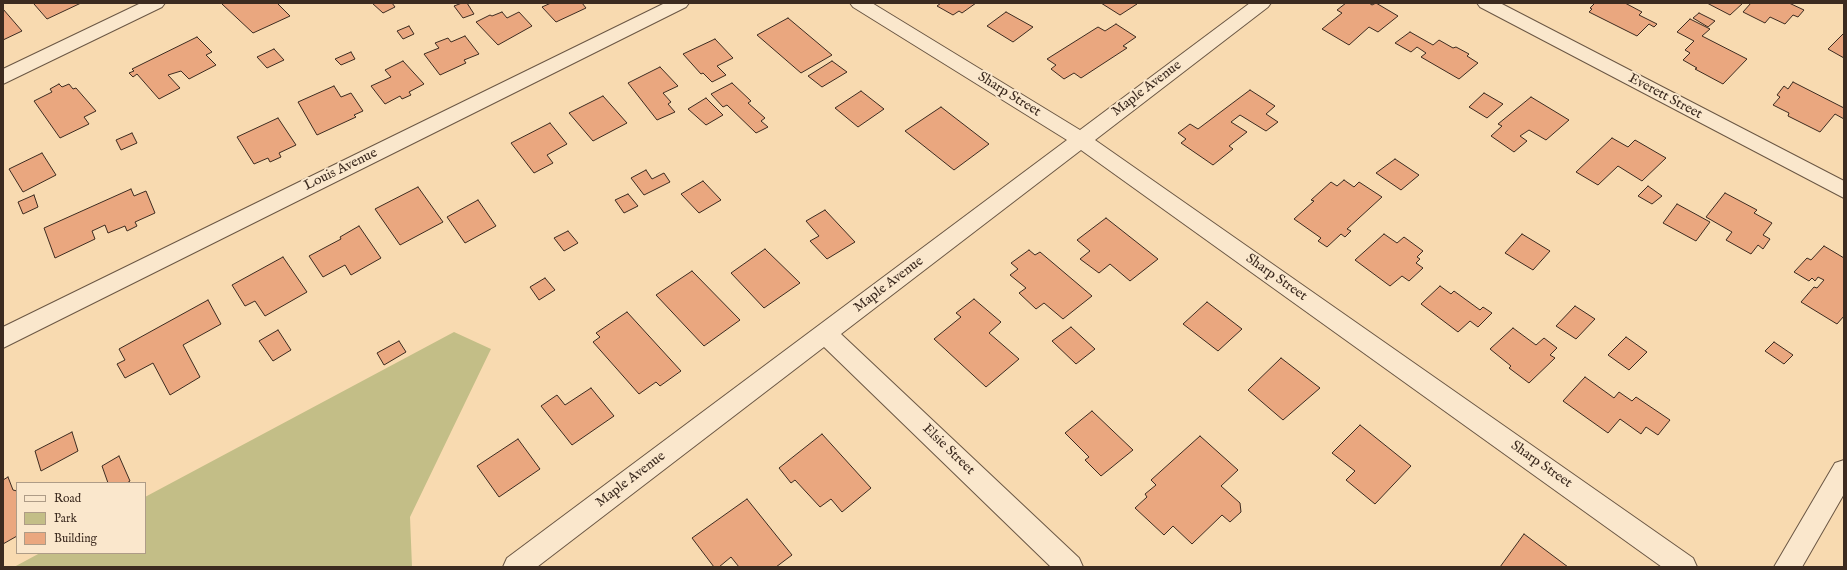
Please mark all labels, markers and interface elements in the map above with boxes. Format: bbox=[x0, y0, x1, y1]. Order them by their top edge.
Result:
street label: Maple Avenue bbox=[1109, 57, 1185, 121]
street label: Sharp Street bbox=[974, 69, 1044, 121]
street label: Everett Street bbox=[1625, 71, 1705, 123]
street label: Louis Avenue bbox=[302, 145, 380, 195]
street label: Sharp Street bbox=[1242, 251, 1310, 305]
street label: Maple Avenue bbox=[851, 253, 927, 317]
street label: Elsie Street bbox=[918, 421, 978, 479]
street label: Sharp Street bbox=[1507, 438, 1575, 492]
street label: Maple Avenue bbox=[593, 448, 669, 512]
legend bbox=[16, 482, 146, 554]
text: Road bbox=[54, 491, 81, 506]
text: Park bbox=[54, 511, 77, 526]
text: Building bbox=[54, 531, 97, 546]

